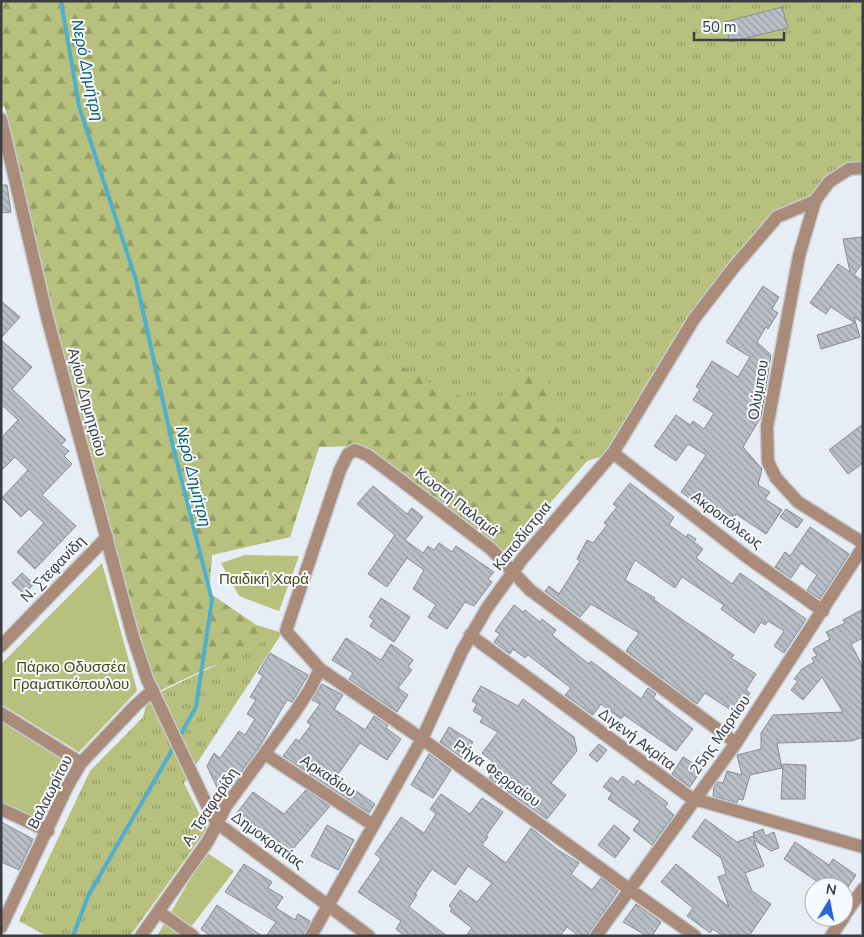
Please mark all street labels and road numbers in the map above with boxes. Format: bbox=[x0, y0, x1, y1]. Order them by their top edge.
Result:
street label: Αγίου Δημητρίου bbox=[63, 346, 111, 458]
street label: Ολύμπου bbox=[743, 358, 773, 422]
street label: Κωστή Παλαμά bbox=[411, 463, 503, 541]
street label: Ακροπόλεως bbox=[687, 487, 767, 553]
street label: Καποδίστρια bbox=[488, 497, 556, 575]
street label: Ν. Στεφανίδη bbox=[16, 531, 90, 607]
street label: 25ης Μαρτίου bbox=[685, 691, 755, 779]
street label: Διγενή Ακρίτα bbox=[594, 703, 680, 775]
street label: Ρήγα Φερραίου bbox=[450, 735, 544, 811]
street label: Αρκαδίου bbox=[296, 750, 360, 802]
street label: Βαλαωρίτου bbox=[23, 752, 77, 832]
street label: Α. Τσαφαρίδη bbox=[177, 764, 243, 850]
street label: Δημοκρατίας bbox=[227, 807, 309, 873]

